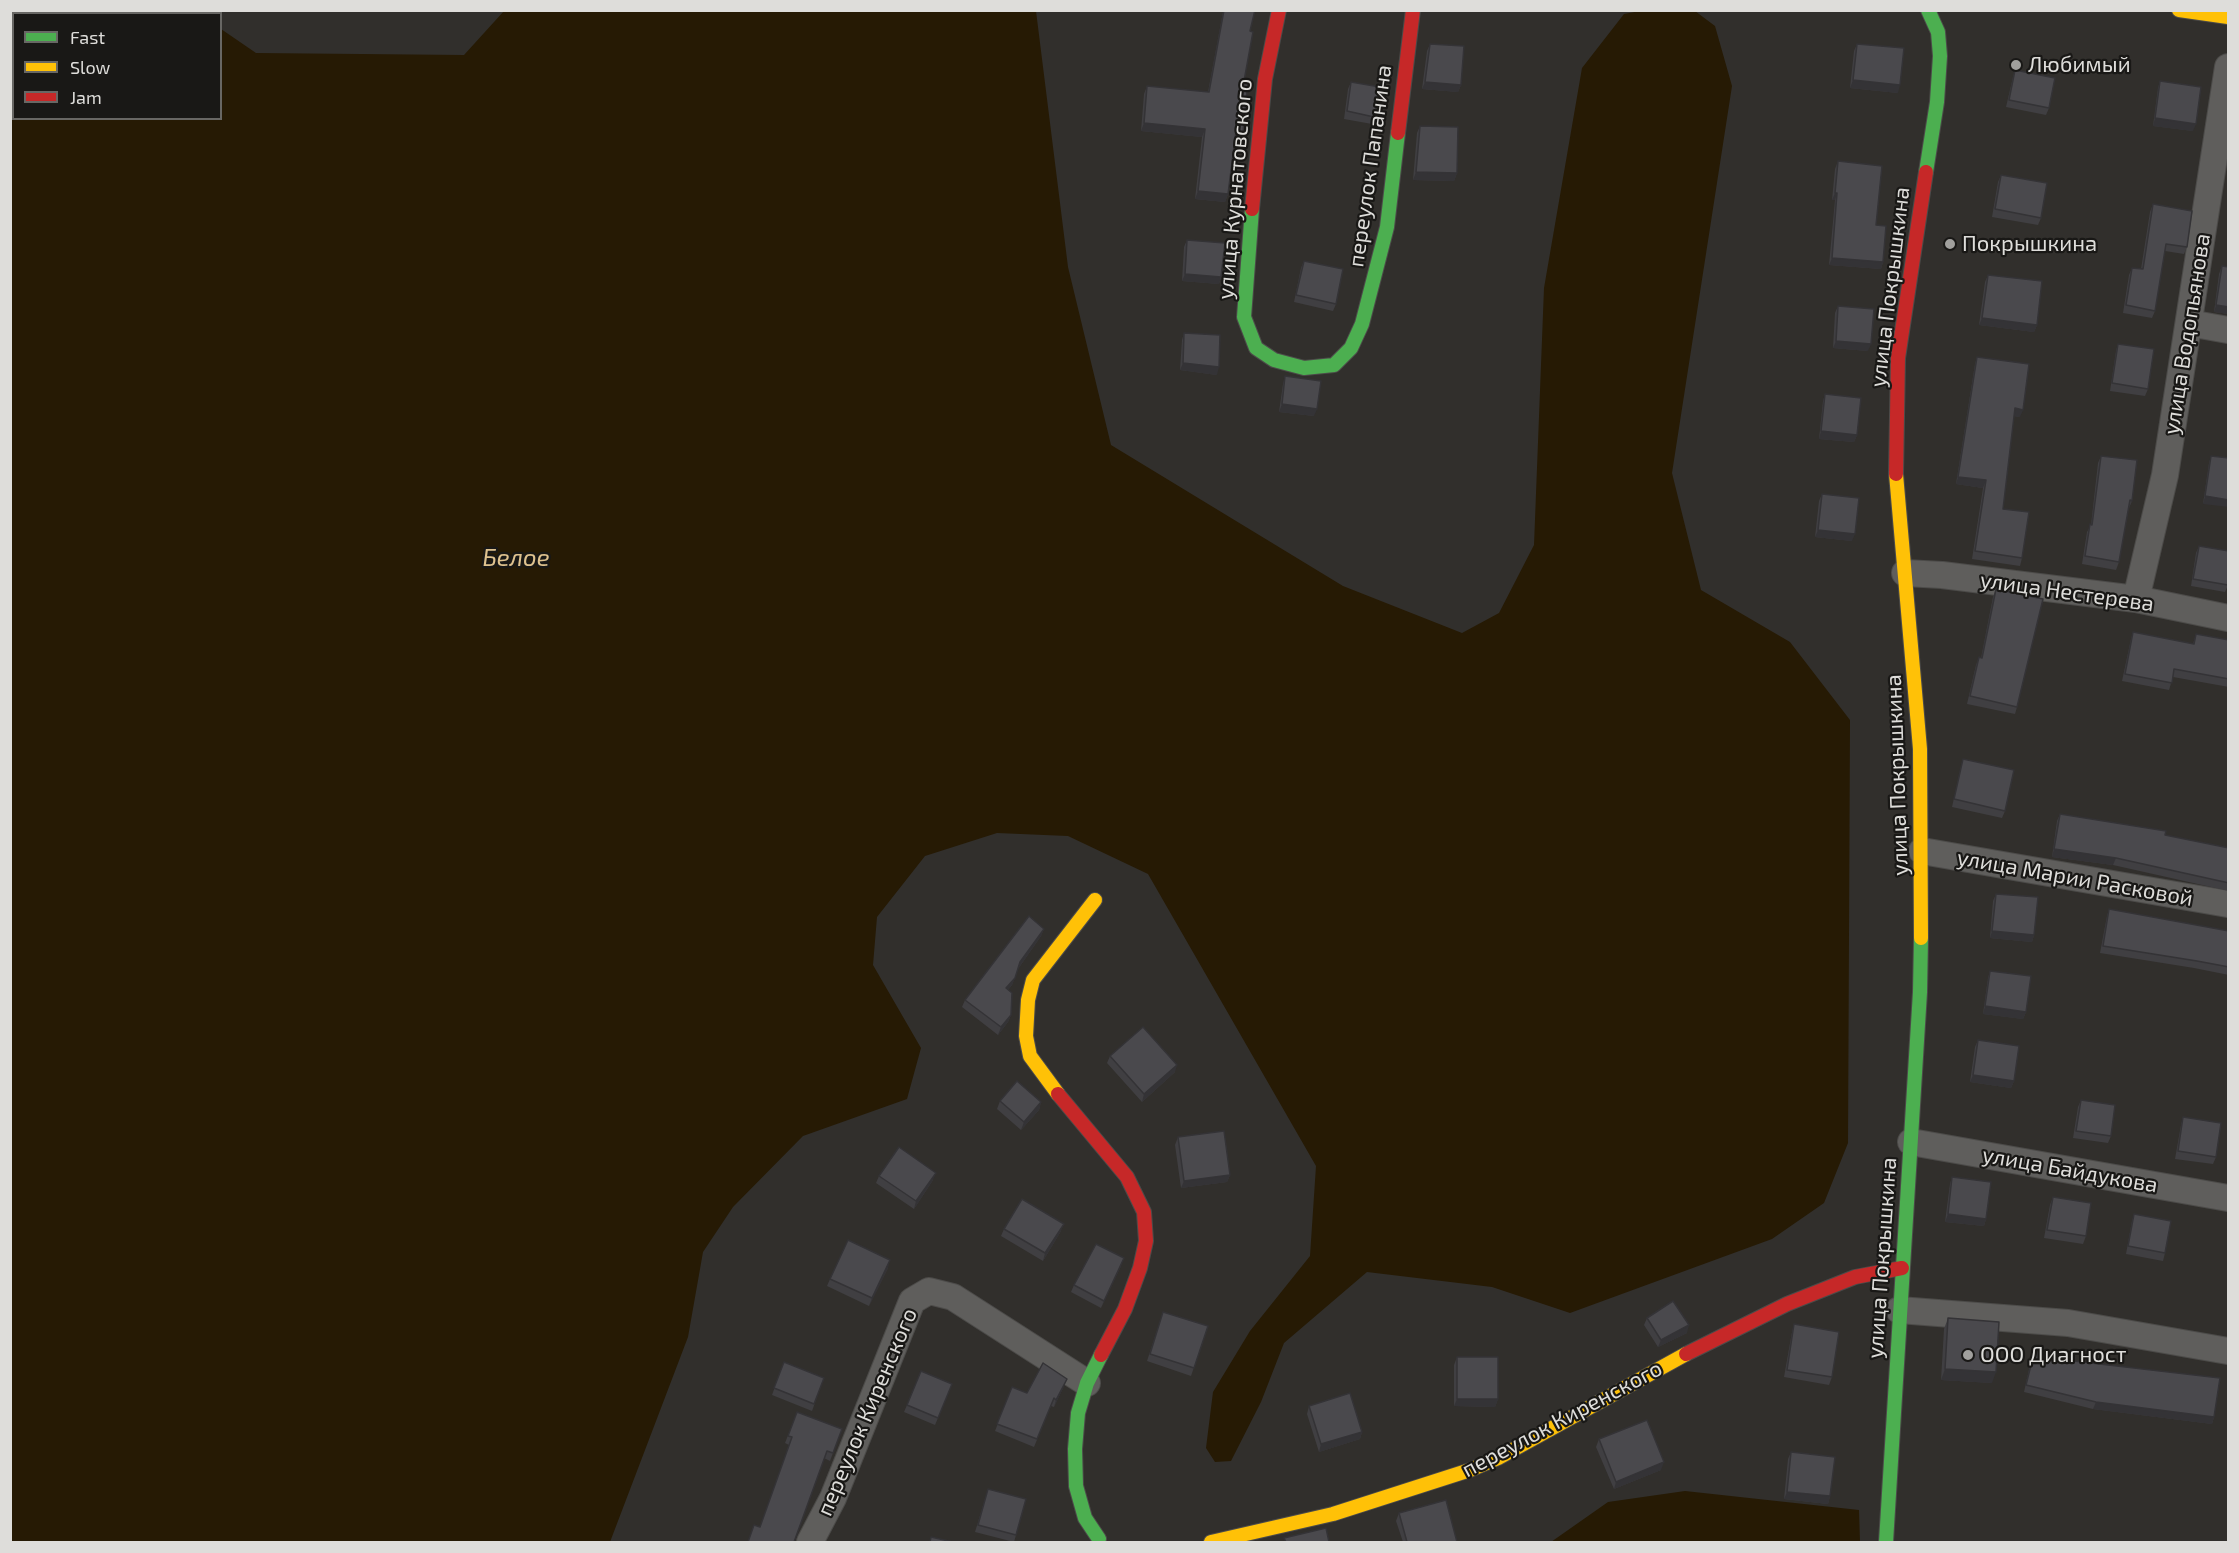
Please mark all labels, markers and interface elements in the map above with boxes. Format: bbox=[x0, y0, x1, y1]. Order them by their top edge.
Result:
legend bbox=[12, 12, 222, 120]
text: Fast bbox=[70, 26, 105, 48]
place label: Любимый bbox=[2028, 52, 2131, 78]
text: Slow bbox=[70, 56, 110, 78]
marker: Любимый bbox=[2009, 58, 2023, 72]
street label: переулок Папанина bbox=[1343, 63, 1397, 269]
street label: улица Курнатовского bbox=[1212, 77, 1258, 301]
text: Jam bbox=[70, 86, 102, 108]
street label: улица Покрышкина bbox=[1865, 185, 1915, 389]
place label: Покрышкина bbox=[1962, 231, 2097, 257]
street label: улица Водопьянова bbox=[2158, 232, 2216, 436]
marker: Покрышкина bbox=[1943, 237, 1957, 251]
water label: Белое bbox=[482, 544, 550, 572]
street label: улица Нестерева bbox=[1978, 567, 2156, 617]
street label: улица Покрышкина bbox=[1880, 674, 1914, 876]
street label: улица Марии Расковой bbox=[1955, 844, 2195, 912]
street label: улица Байдукова bbox=[1980, 1142, 2160, 1198]
street label: улица Покрышкина bbox=[1862, 1157, 1902, 1359]
street label: переулок Киренского bbox=[811, 1304, 923, 1520]
place label: ООО Диагност bbox=[1980, 1342, 2126, 1368]
marker: ООО Диагност bbox=[1961, 1348, 1975, 1362]
street label: переулок Киренского bbox=[1457, 1355, 1667, 1483]

